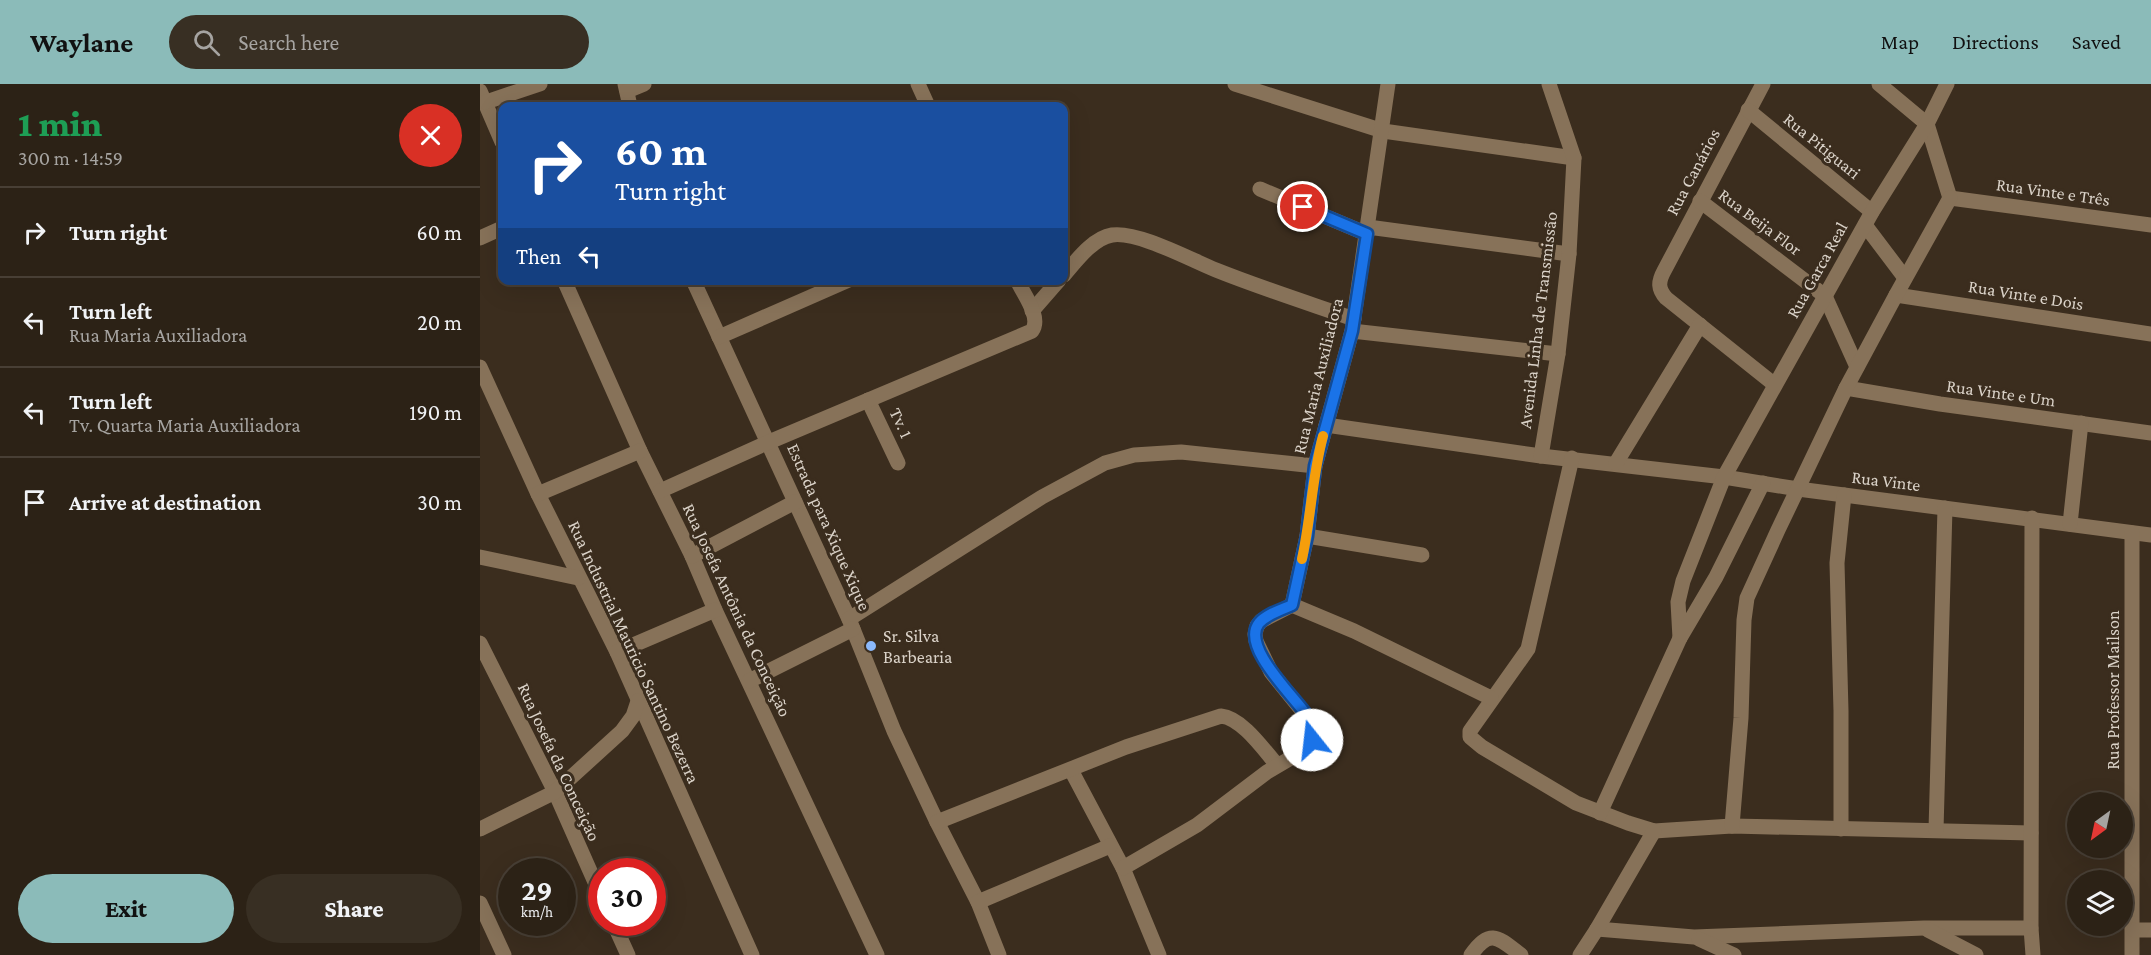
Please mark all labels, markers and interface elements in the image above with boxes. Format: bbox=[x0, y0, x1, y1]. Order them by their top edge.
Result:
search box bbox=[169, 15, 589, 69]
icon: search bbox=[190, 26, 223, 59]
text: Waylane bbox=[30, 27, 133, 58]
text: Search here bbox=[238, 30, 339, 55]
text: Map bbox=[1881, 30, 1919, 54]
text: Directions bbox=[1952, 30, 2039, 54]
text: Saved bbox=[2072, 30, 2121, 54]
text: 1 min bbox=[18, 104, 102, 144]
button: close bbox=[399, 104, 462, 167]
street label: Rua Pitiguari bbox=[1780, 109, 1865, 183]
street label: Rua Canários bbox=[1662, 125, 1724, 219]
icon: right bbox=[516, 126, 594, 204]
text: 60 m bbox=[615, 127, 707, 174]
text: 300 m · 14:59 bbox=[18, 147, 123, 169]
street label: Rua Vinte e Três bbox=[1995, 174, 2111, 210]
text: Turn right bbox=[615, 176, 726, 206]
pin bbox=[1277, 181, 1328, 232]
street label: Rua Beija Flor bbox=[1714, 184, 1806, 261]
icon: arrive bbox=[1286, 190, 1319, 223]
street label: Avenida Linha de Transmissão bbox=[1515, 210, 1561, 430]
icon: right bbox=[18, 216, 51, 249]
street label: Rua Garca Real bbox=[1782, 218, 1852, 321]
text: Turn right bbox=[69, 220, 167, 245]
text: 60 m bbox=[417, 220, 462, 245]
icon: left bbox=[573, 240, 606, 273]
text: Then bbox=[516, 244, 561, 269]
street label: Rua Vinte e Dois bbox=[1967, 276, 2085, 314]
street label: Rua Maria Auxiliadora bbox=[1289, 296, 1347, 456]
text: Turn left bbox=[69, 299, 152, 324]
icon: left bbox=[18, 306, 51, 339]
text: 20 m bbox=[417, 310, 462, 335]
text: Rua Maria Auxiliadora bbox=[69, 324, 247, 346]
street label: Rua Vinte e Um bbox=[1945, 375, 2057, 411]
text: Turn left bbox=[69, 389, 152, 414]
icon: left bbox=[18, 396, 51, 429]
text: 190 m bbox=[409, 400, 462, 425]
street label: Tv. 1 bbox=[885, 405, 917, 441]
text: Tv. Quarta Maria Auxiliadora bbox=[69, 414, 300, 436]
street label: Estrada para Xique Xique bbox=[783, 440, 875, 614]
street label: Rua Vinte bbox=[1850, 467, 1922, 495]
icon: arrive bbox=[18, 486, 51, 519]
text: Arrive at destination bbox=[69, 490, 261, 515]
text: 30 m bbox=[417, 490, 462, 515]
street label: Rua Josefa Antônia da Conceição bbox=[679, 500, 795, 720]
street label: Rua Industrial Mauricio Santino Bezerra bbox=[564, 518, 704, 786]
street label: Rua Professor Mailson bbox=[2103, 610, 2123, 770]
place label: Sr. Silva Barbearia bbox=[883, 626, 952, 667]
marker: Sr. Silva Barbearia bbox=[864, 639, 878, 653]
street label: Rua Josefa da Conceição bbox=[514, 680, 605, 844]
position arrow bbox=[1280, 708, 1344, 772]
north arrow bbox=[2067, 792, 2133, 858]
map controls bbox=[2067, 792, 2133, 936]
speed limit sign: 30 bbox=[588, 858, 666, 936]
button: layers bbox=[2067, 870, 2133, 936]
text: 29 bbox=[521, 873, 553, 906]
button: Exit bbox=[18, 874, 234, 943]
button: Share bbox=[246, 874, 462, 943]
text: km/h bbox=[521, 904, 553, 920]

